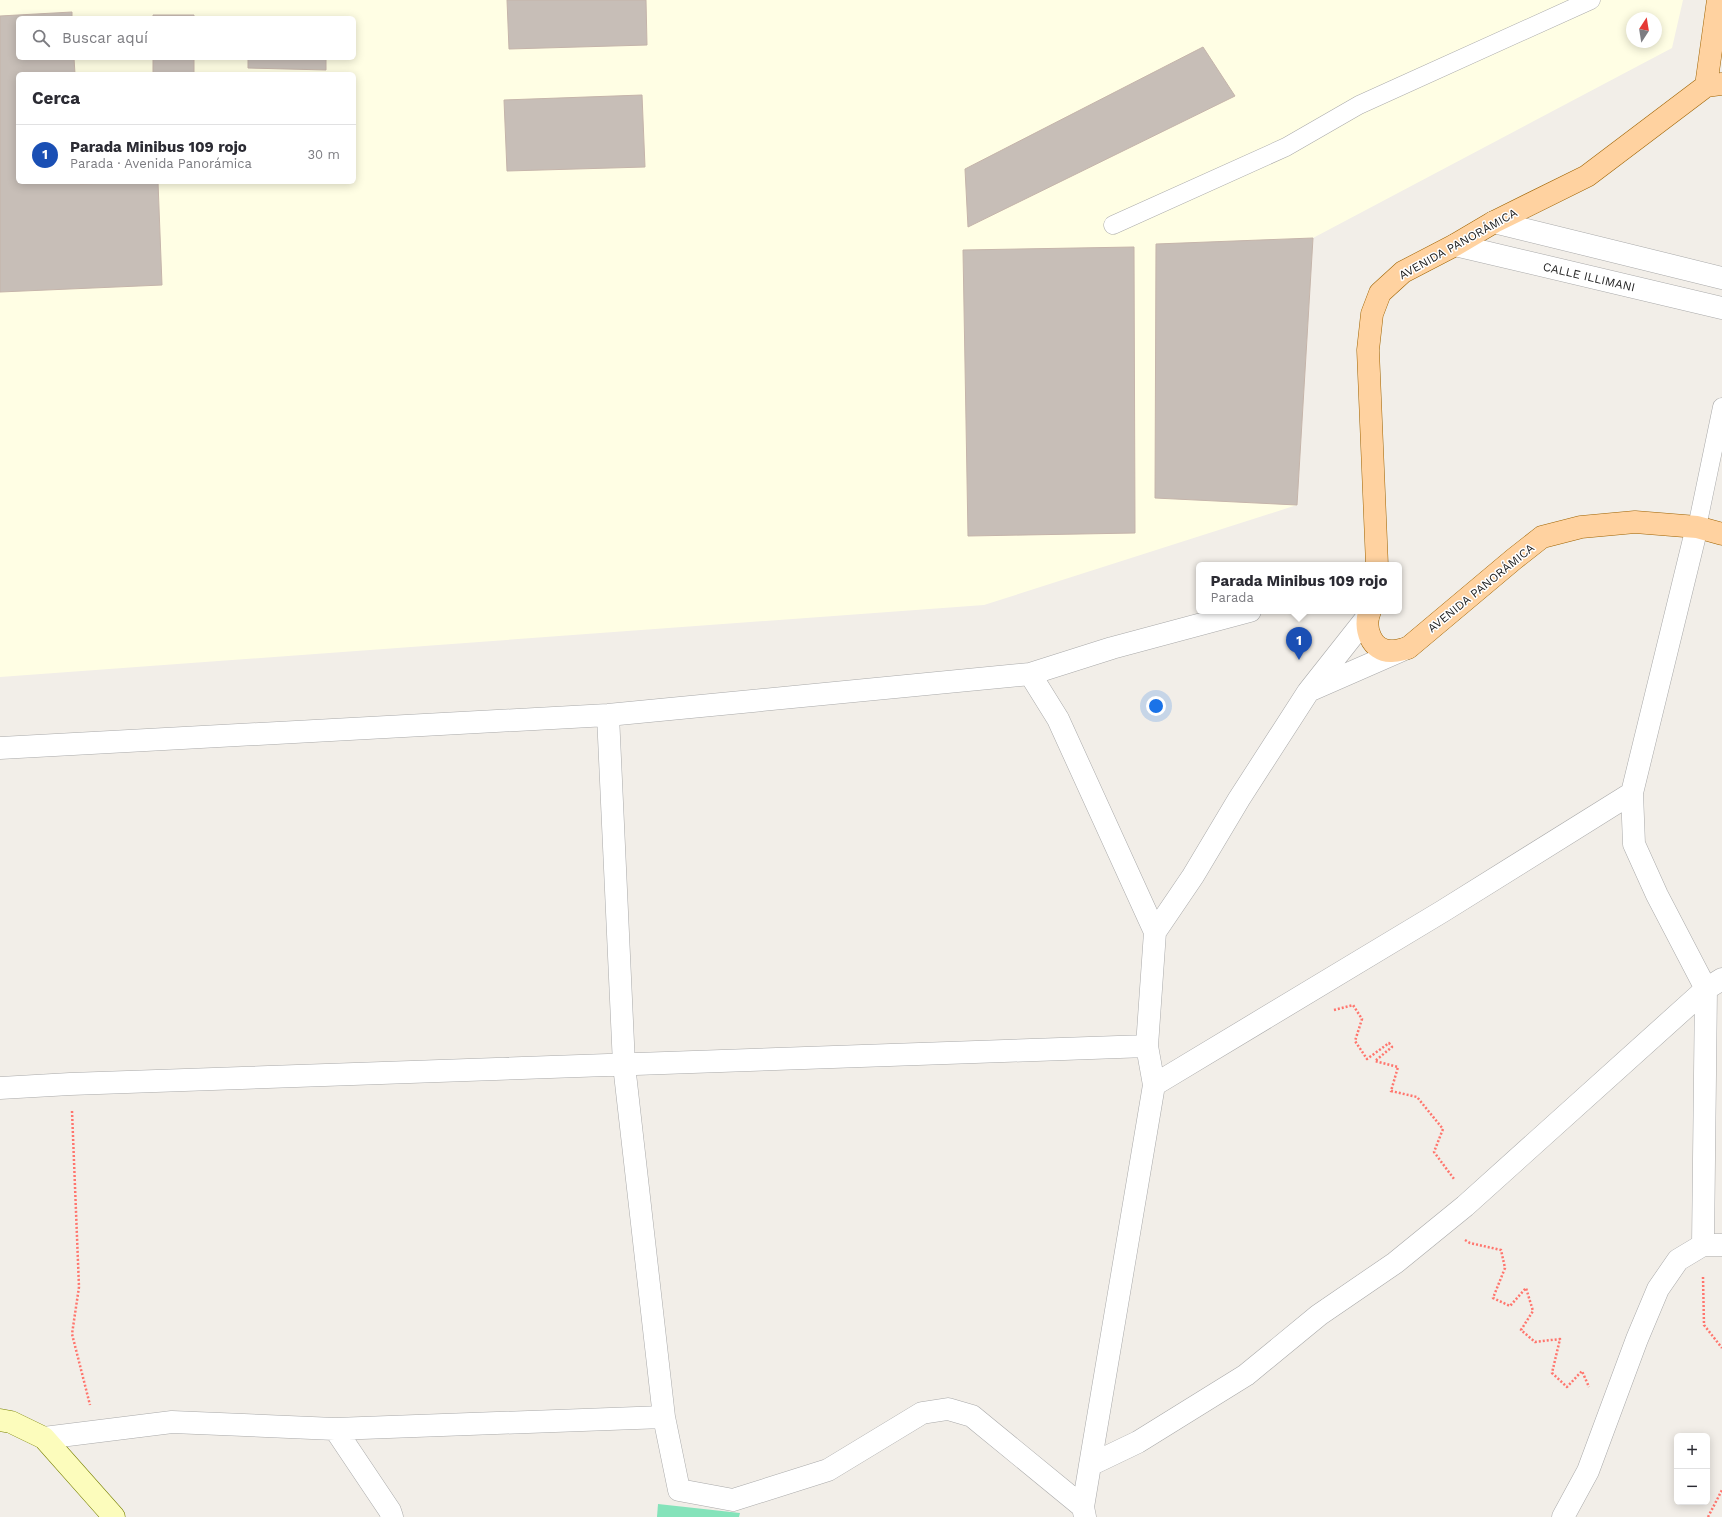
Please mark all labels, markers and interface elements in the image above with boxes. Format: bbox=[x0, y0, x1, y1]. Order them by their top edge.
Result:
north arrow bbox=[1626, 12, 1662, 48]
search box bbox=[16, 16, 356, 60]
icon: search bbox=[30, 27, 52, 49]
text: Buscar aquí bbox=[62, 29, 148, 47]
text: Cerca bbox=[32, 88, 80, 108]
text: Parada Minibus 109 rojo bbox=[70, 138, 247, 156]
text: 1 bbox=[42, 147, 48, 162]
text: 30 m bbox=[308, 147, 340, 162]
text: Parada · Avenida Panorámica bbox=[70, 156, 252, 171]
street label: AVENIDA PANORÁMICA bbox=[1396, 206, 1520, 282]
street label: CALLE ILLIMANI bbox=[1542, 260, 1636, 294]
street label: AVENIDA PANORÁMICA bbox=[1425, 541, 1537, 635]
popup bbox=[1196, 562, 1402, 614]
text: Parada Minibus 109 rojo bbox=[1211, 572, 1387, 590]
text: Parada bbox=[1211, 590, 1254, 605]
pin: 1 bbox=[1286, 627, 1312, 660]
your location bbox=[1146, 696, 1166, 716]
map controls bbox=[1674, 1433, 1710, 1505]
button: + bbox=[1674, 1433, 1710, 1469]
button: − bbox=[1674, 1469, 1710, 1505]

